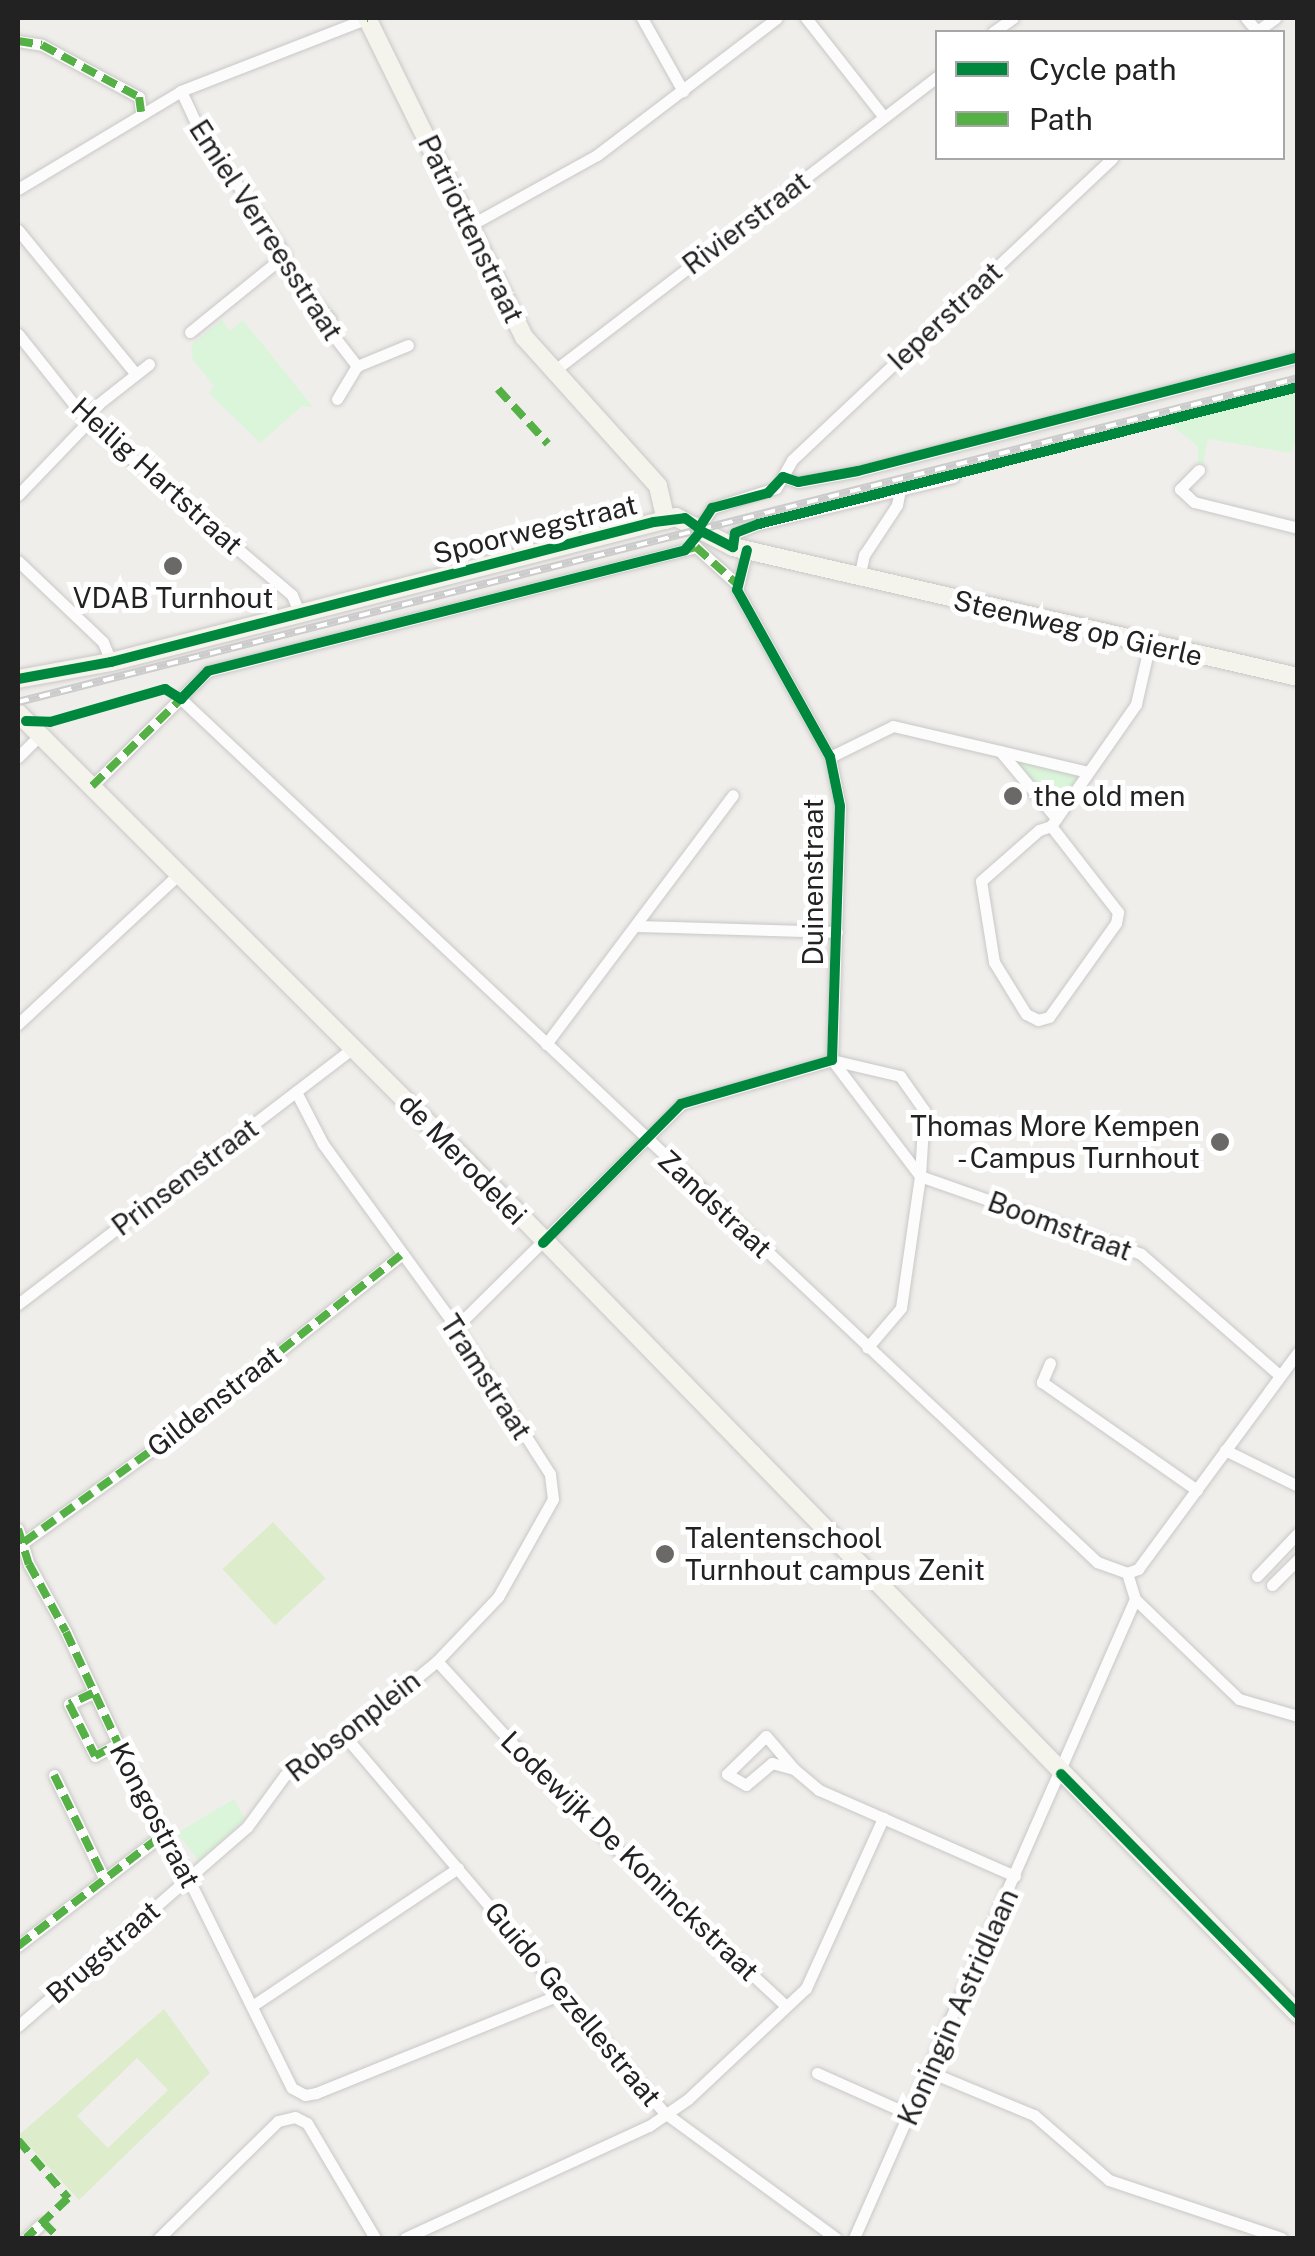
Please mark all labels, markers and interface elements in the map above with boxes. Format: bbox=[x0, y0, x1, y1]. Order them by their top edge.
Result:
legend bbox=[935, 30, 1285, 160]
text: Cycle path bbox=[1029, 51, 1177, 87]
text: Path bbox=[1029, 101, 1093, 137]
street label: Emiel Verreesstraat bbox=[182, 113, 350, 347]
street label: Patriottenstraat bbox=[411, 130, 531, 328]
street label: Rivierstraat bbox=[676, 164, 816, 282]
street label: Ieperstraat bbox=[881, 255, 1009, 377]
street label: Heilig Hartstraat bbox=[65, 390, 249, 562]
street label: Spoorwegstraat bbox=[430, 487, 640, 571]
marker: VDAB Turnhout bbox=[162, 555, 184, 577]
place label: VDAB Turnhout bbox=[73, 581, 273, 615]
street label: Steenweg op Gierle bbox=[950, 583, 1206, 673]
place label: the old men bbox=[1033, 779, 1186, 813]
marker: the old men bbox=[1002, 785, 1024, 807]
street label: Duinenstraat bbox=[796, 798, 830, 966]
street label: de Merodelei bbox=[392, 1086, 534, 1232]
place label: Thomas More Kempen - Campus Turnhout bbox=[910, 1109, 1200, 1175]
street label: Prinsenstraat bbox=[105, 1111, 265, 1243]
marker: Thomas More Kempen - Campus Turnhout bbox=[1209, 1131, 1231, 1153]
street label: Zandstraat bbox=[651, 1143, 779, 1265]
street label: Boomstraat bbox=[983, 1184, 1137, 1268]
street label: Tramstraat bbox=[433, 1308, 539, 1446]
street label: Gildenstraat bbox=[140, 1338, 288, 1464]
place label: Talentenschool Turnhout campus Zenit bbox=[685, 1521, 985, 1587]
marker: Talentenschool Turnhout campus Zenit bbox=[654, 1543, 676, 1565]
street label: Robsonplein bbox=[279, 1663, 427, 1789]
street label: Lodewijk De Koninckstraat bbox=[494, 1724, 766, 1988]
street label: Kongostraat bbox=[103, 1737, 207, 1893]
street label: Koningin Astridlaan bbox=[891, 1883, 1025, 2131]
street label: Brugstraat bbox=[39, 1894, 167, 2010]
street label: Guido Gezellestraat bbox=[478, 1895, 668, 2113]

